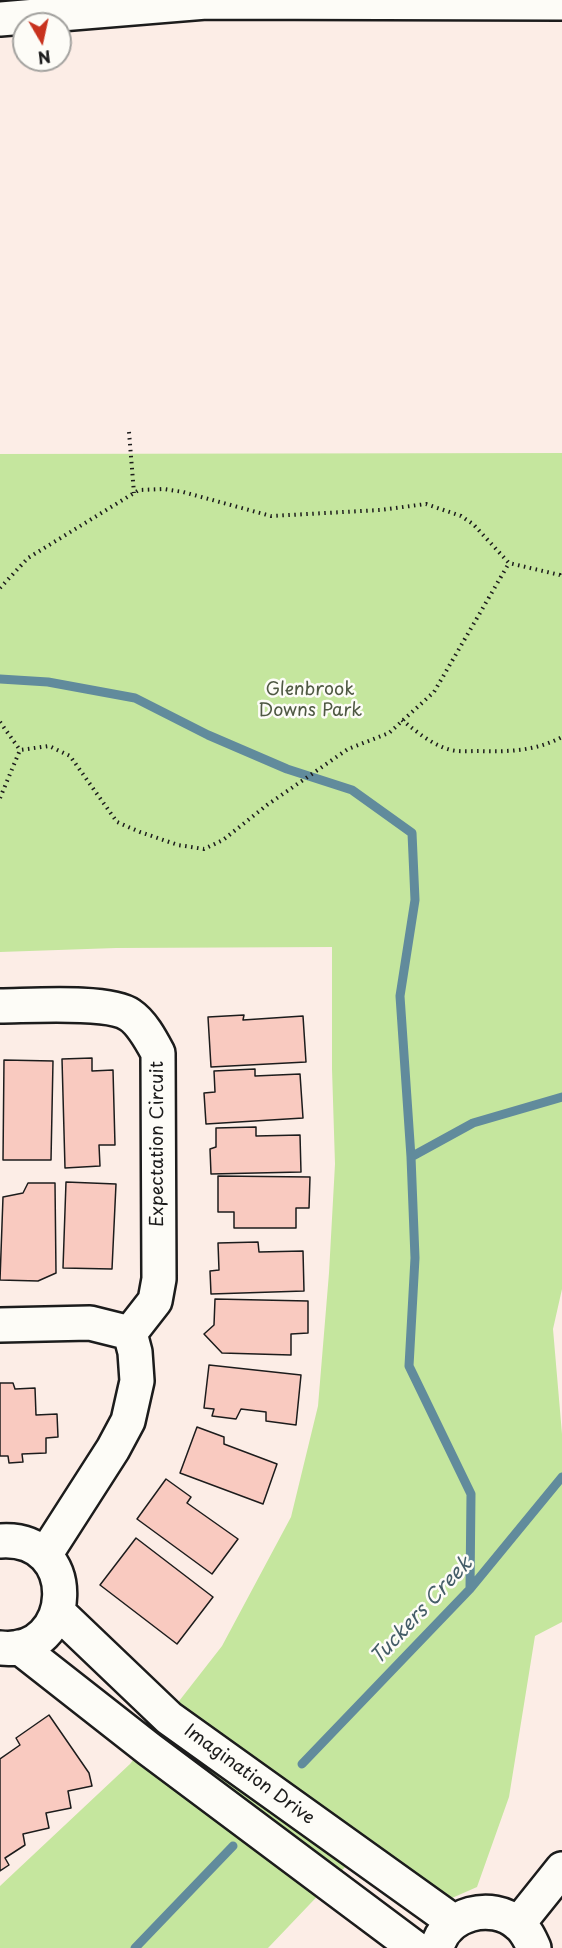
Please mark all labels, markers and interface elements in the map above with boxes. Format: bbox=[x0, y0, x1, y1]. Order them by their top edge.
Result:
north arrow bbox=[12, 12, 72, 72]
text: N bbox=[36, 45, 53, 71]
park label: Glenbrook Downs Park bbox=[258, 679, 362, 722]
street label: Expectation Circuit bbox=[147, 1061, 169, 1227]
water label: Tuckers Creek bbox=[366, 1552, 478, 1670]
street label: Imagination Drive bbox=[179, 1720, 319, 1830]

